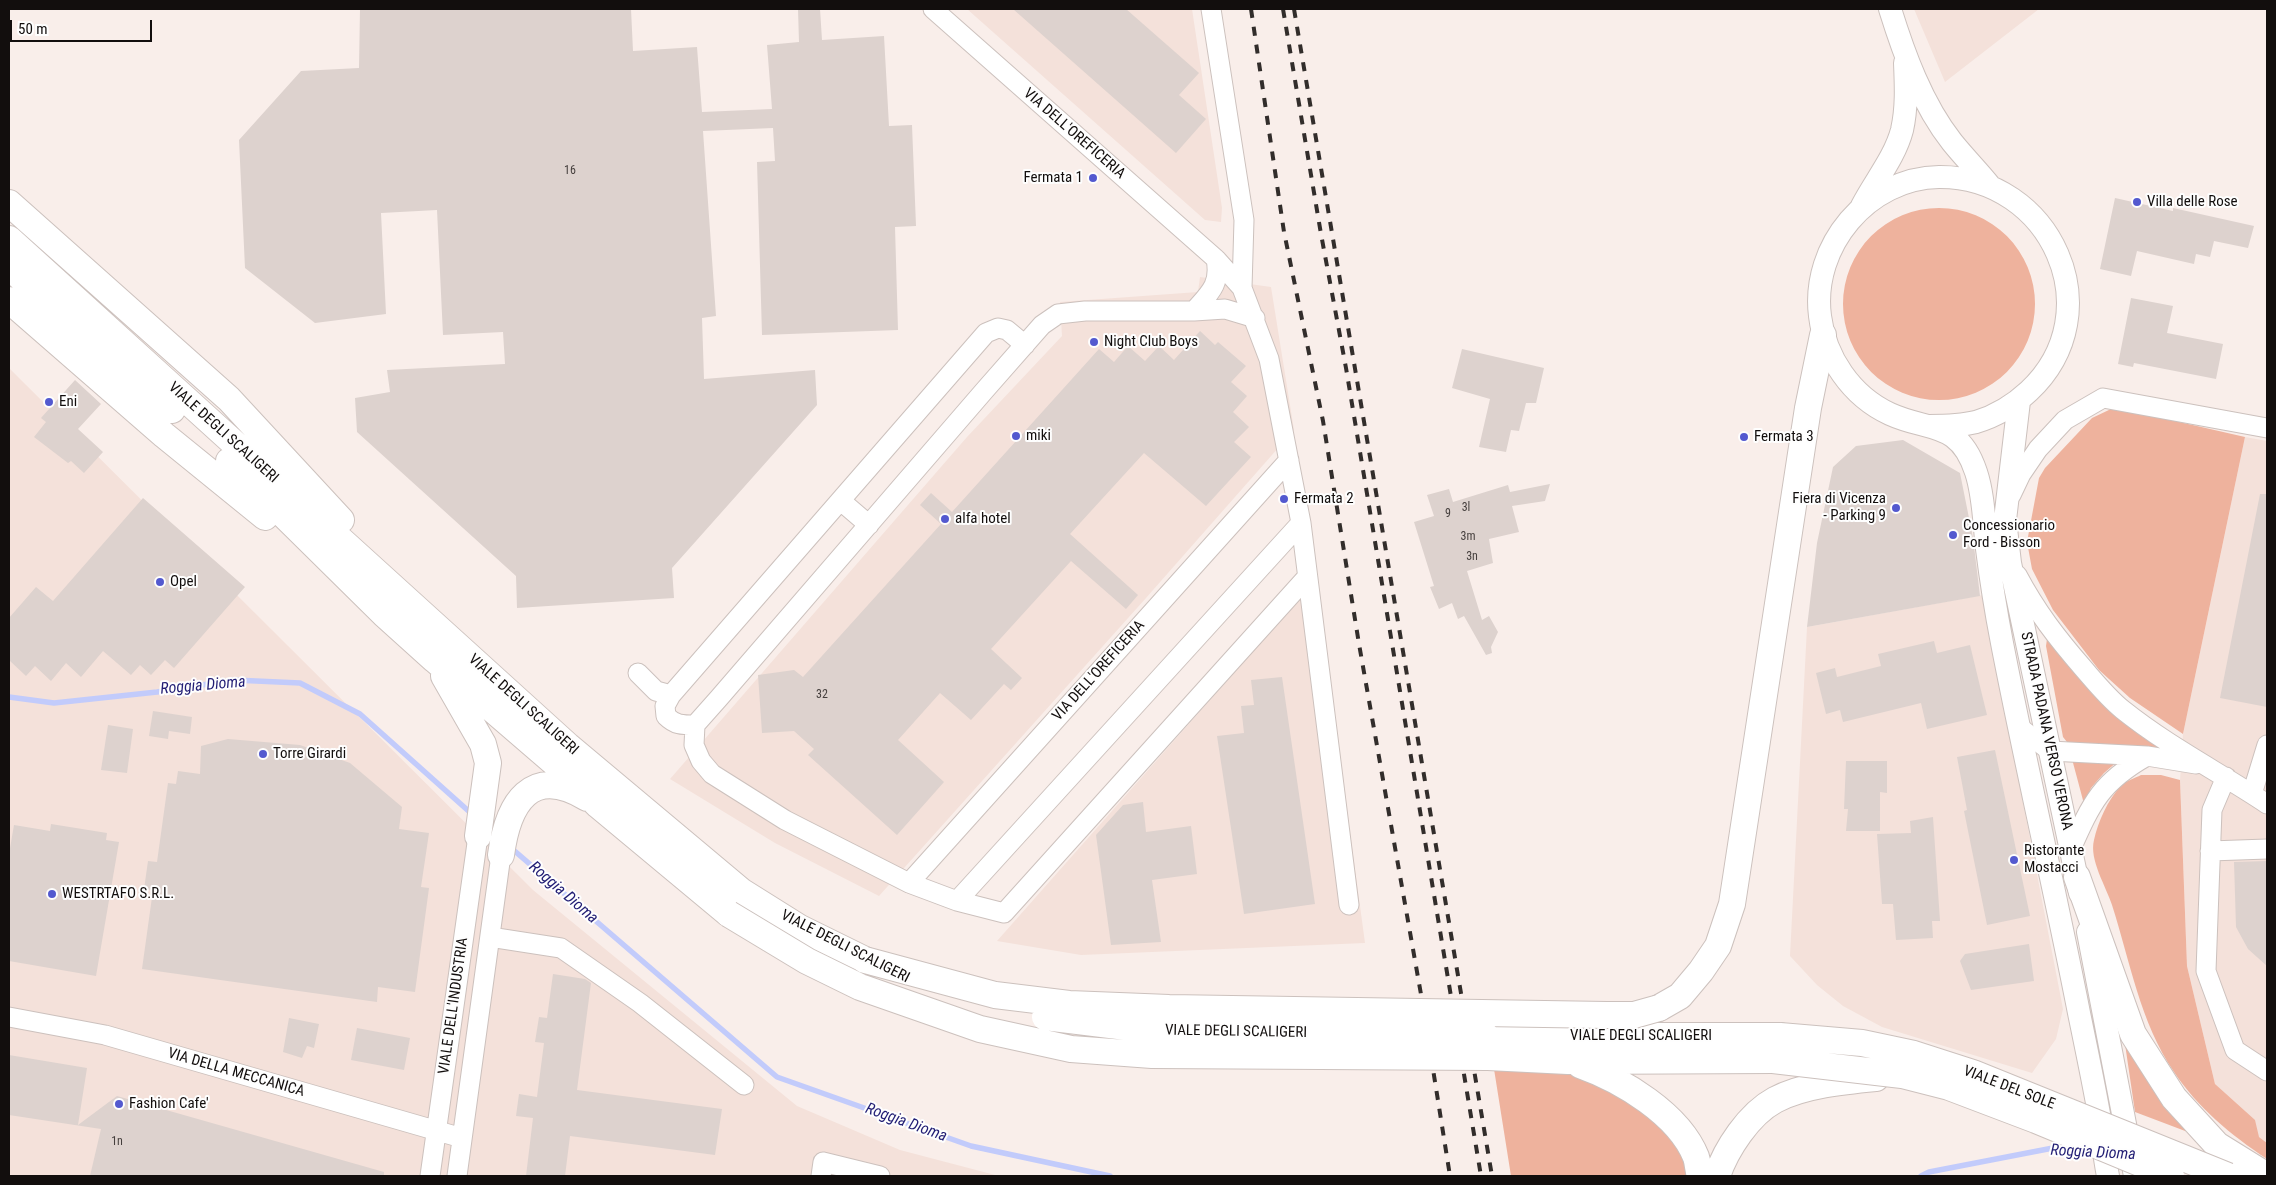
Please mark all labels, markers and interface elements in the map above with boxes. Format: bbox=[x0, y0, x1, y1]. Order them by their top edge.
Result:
scale bar bbox=[12, 10, 155, 42]
text: 50 m bbox=[18, 20, 48, 38]
street label: VIA DELL'OREFICERIA bbox=[1019, 85, 1129, 183]
house number: 16 bbox=[564, 164, 576, 178]
place label: Fermata 1 bbox=[1023, 169, 1083, 187]
marker: Fermata 1 bbox=[1087, 172, 1099, 184]
place label: Villa delle Rose bbox=[2147, 193, 2238, 211]
marker: Villa delle Rose bbox=[2131, 196, 2143, 208]
place label: Night Club Boys bbox=[1104, 333, 1198, 351]
marker: Night Club Boys bbox=[1088, 336, 1100, 348]
street label: VIALE DEGLI SCALIGERI bbox=[164, 379, 282, 487]
place label: Eni bbox=[59, 393, 77, 411]
marker: Eni bbox=[43, 396, 55, 408]
place label: miki bbox=[1026, 427, 1051, 445]
place label: Fermata 3 bbox=[1754, 428, 1814, 446]
marker: miki bbox=[1010, 430, 1022, 442]
marker: Fermata 3 bbox=[1738, 431, 1750, 443]
place label: Fermata 2 bbox=[1294, 490, 1354, 508]
place label: Fiera di Vicenza - Parking 9 bbox=[1792, 490, 1886, 525]
marker: Fermata 2 bbox=[1278, 493, 1290, 505]
house number: 3l bbox=[1462, 501, 1470, 515]
marker: Fiera di Vicenza - Parking 9 bbox=[1890, 502, 1902, 514]
house number: 9 bbox=[1445, 507, 1451, 521]
place label: alfa hotel bbox=[955, 510, 1011, 528]
marker: alfa hotel bbox=[939, 513, 951, 525]
place label: Concessionario Ford - Bisson bbox=[1963, 517, 2055, 552]
marker: Concessionario Ford - Bisson bbox=[1947, 529, 1959, 541]
house number: 3m bbox=[1461, 530, 1475, 544]
house number: 3n bbox=[1466, 550, 1478, 564]
place label: Opel bbox=[170, 573, 197, 591]
marker: Opel bbox=[154, 576, 166, 588]
street label: VIA DELL'OREFICERIA bbox=[1049, 617, 1149, 725]
street label: STRADA PADANA VERSO VERONA bbox=[2016, 630, 2076, 832]
street label: VIALE DEGLI SCALIGERI bbox=[464, 651, 582, 759]
water label: Roggia Dioma bbox=[160, 673, 246, 699]
house number: 32 bbox=[816, 688, 828, 702]
place label: Torre Girardi bbox=[273, 745, 346, 763]
marker: Torre Girardi bbox=[257, 748, 269, 760]
place label: Ristorante Mostacci bbox=[2024, 842, 2084, 877]
marker: Ristorante Mostacci bbox=[2008, 854, 2020, 866]
water label: Roggia Dioma bbox=[525, 858, 601, 928]
place label: WESTRTAFO S.R.L. bbox=[62, 885, 174, 903]
marker: WESTRTAFO S.R.L. bbox=[46, 888, 58, 900]
street label: VIALE DEGLI SCALIGERI bbox=[778, 907, 912, 987]
street label: VIALE DELL'INDUSTRIA bbox=[435, 936, 473, 1076]
street label: VIALE DEGLI SCALIGERI bbox=[1165, 1022, 1307, 1042]
street label: VIALE DEGLI SCALIGERI bbox=[1570, 1027, 1712, 1045]
street label: VIA DELLA MECCANICA bbox=[165, 1045, 307, 1101]
street label: VIALE DEL SOLE bbox=[1961, 1062, 2057, 1114]
place label: Fashion Cafe' bbox=[129, 1095, 209, 1113]
marker: Fashion Cafe' bbox=[113, 1098, 125, 1110]
water label: Roggia Dioma bbox=[863, 1099, 949, 1147]
house number: 1n bbox=[111, 1135, 123, 1149]
water label: Roggia Dioma bbox=[2050, 1141, 2136, 1165]

